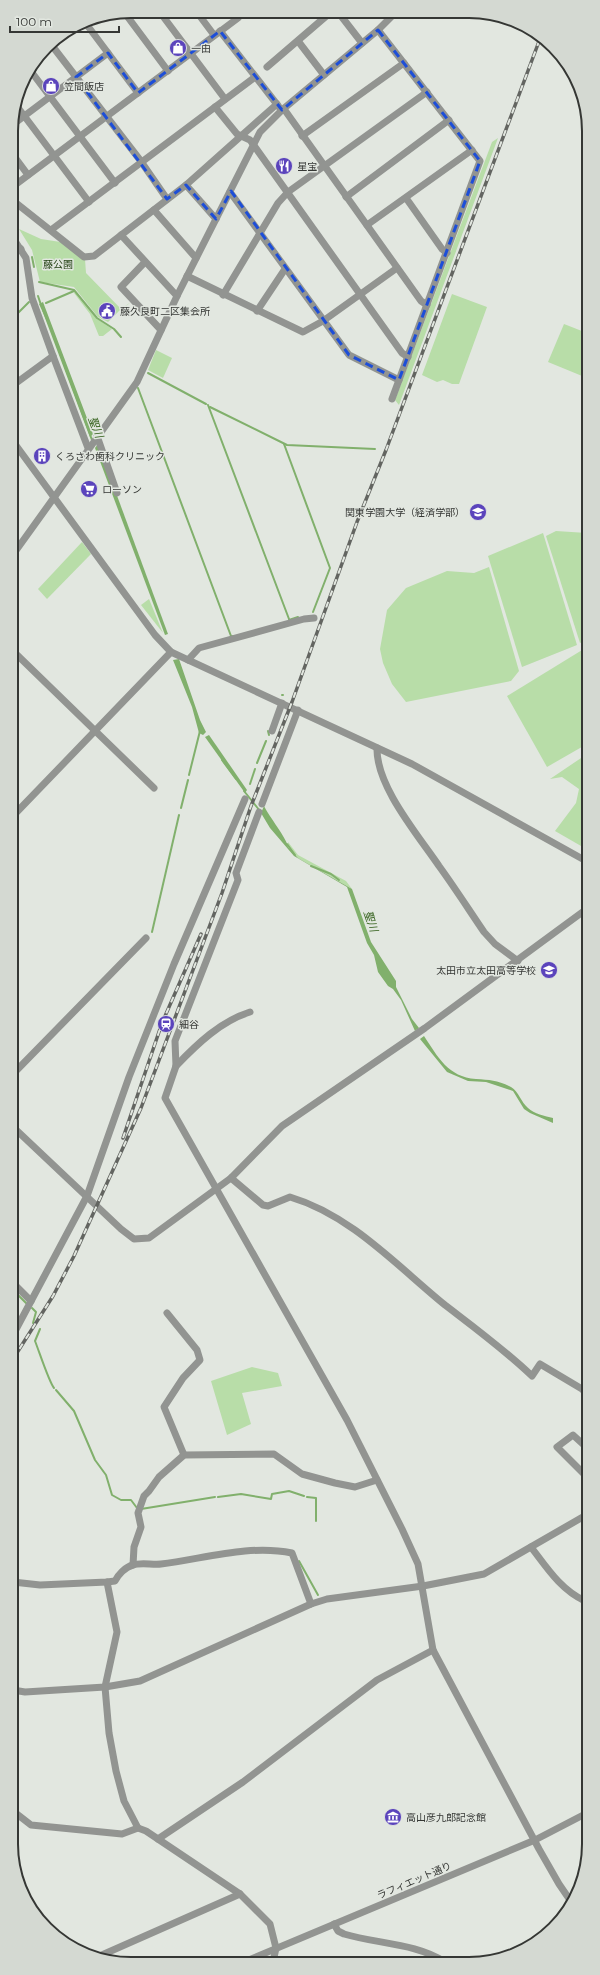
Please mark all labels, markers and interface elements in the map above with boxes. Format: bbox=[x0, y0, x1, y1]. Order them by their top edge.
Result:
scale bar bbox=[10, 8, 119, 34]
text: 100 m bbox=[16, 14, 52, 29]
shop icon: 一由 bbox=[168, 38, 188, 58]
place label: 一由 bbox=[191, 42, 211, 55]
shop icon: 笠間飯店 bbox=[41, 76, 61, 96]
place label: 笠間飯店 bbox=[64, 80, 104, 93]
restaurant icon: 星宝 bbox=[274, 156, 294, 176]
place label: 星宝 bbox=[297, 160, 317, 173]
park label: 藤公園 bbox=[43, 258, 73, 271]
public building icon: 藤久良町二区集会所 bbox=[97, 301, 117, 321]
place label: 藤久良町二区集会所 bbox=[120, 305, 210, 318]
water label: 聖川 bbox=[86, 414, 107, 441]
building icon: くろさわ歯科クリニック bbox=[32, 446, 52, 466]
place label: くろさわ歯科クリニック bbox=[55, 450, 165, 463]
supermarket icon: ローソン bbox=[79, 479, 99, 499]
place label: ローソン bbox=[102, 483, 142, 496]
school or university icon: 関東学園大学（経済学部） bbox=[468, 502, 488, 522]
place label: 関東学園大学（経済学部） bbox=[345, 506, 465, 519]
water label: 聖川 bbox=[361, 908, 382, 935]
school or university icon: 太田市立太田高等学校 bbox=[539, 960, 559, 980]
place label: 太田市立太田高等学校 bbox=[436, 964, 536, 977]
station icon: 細谷 bbox=[156, 1014, 176, 1034]
place label: 細谷 bbox=[179, 1018, 199, 1031]
museum icon: 高山彦九郎記念館 bbox=[383, 1807, 403, 1827]
place label: 高山彦九郎記念館 bbox=[406, 1811, 486, 1824]
street label: ラフィエット通り bbox=[375, 1859, 453, 1902]

